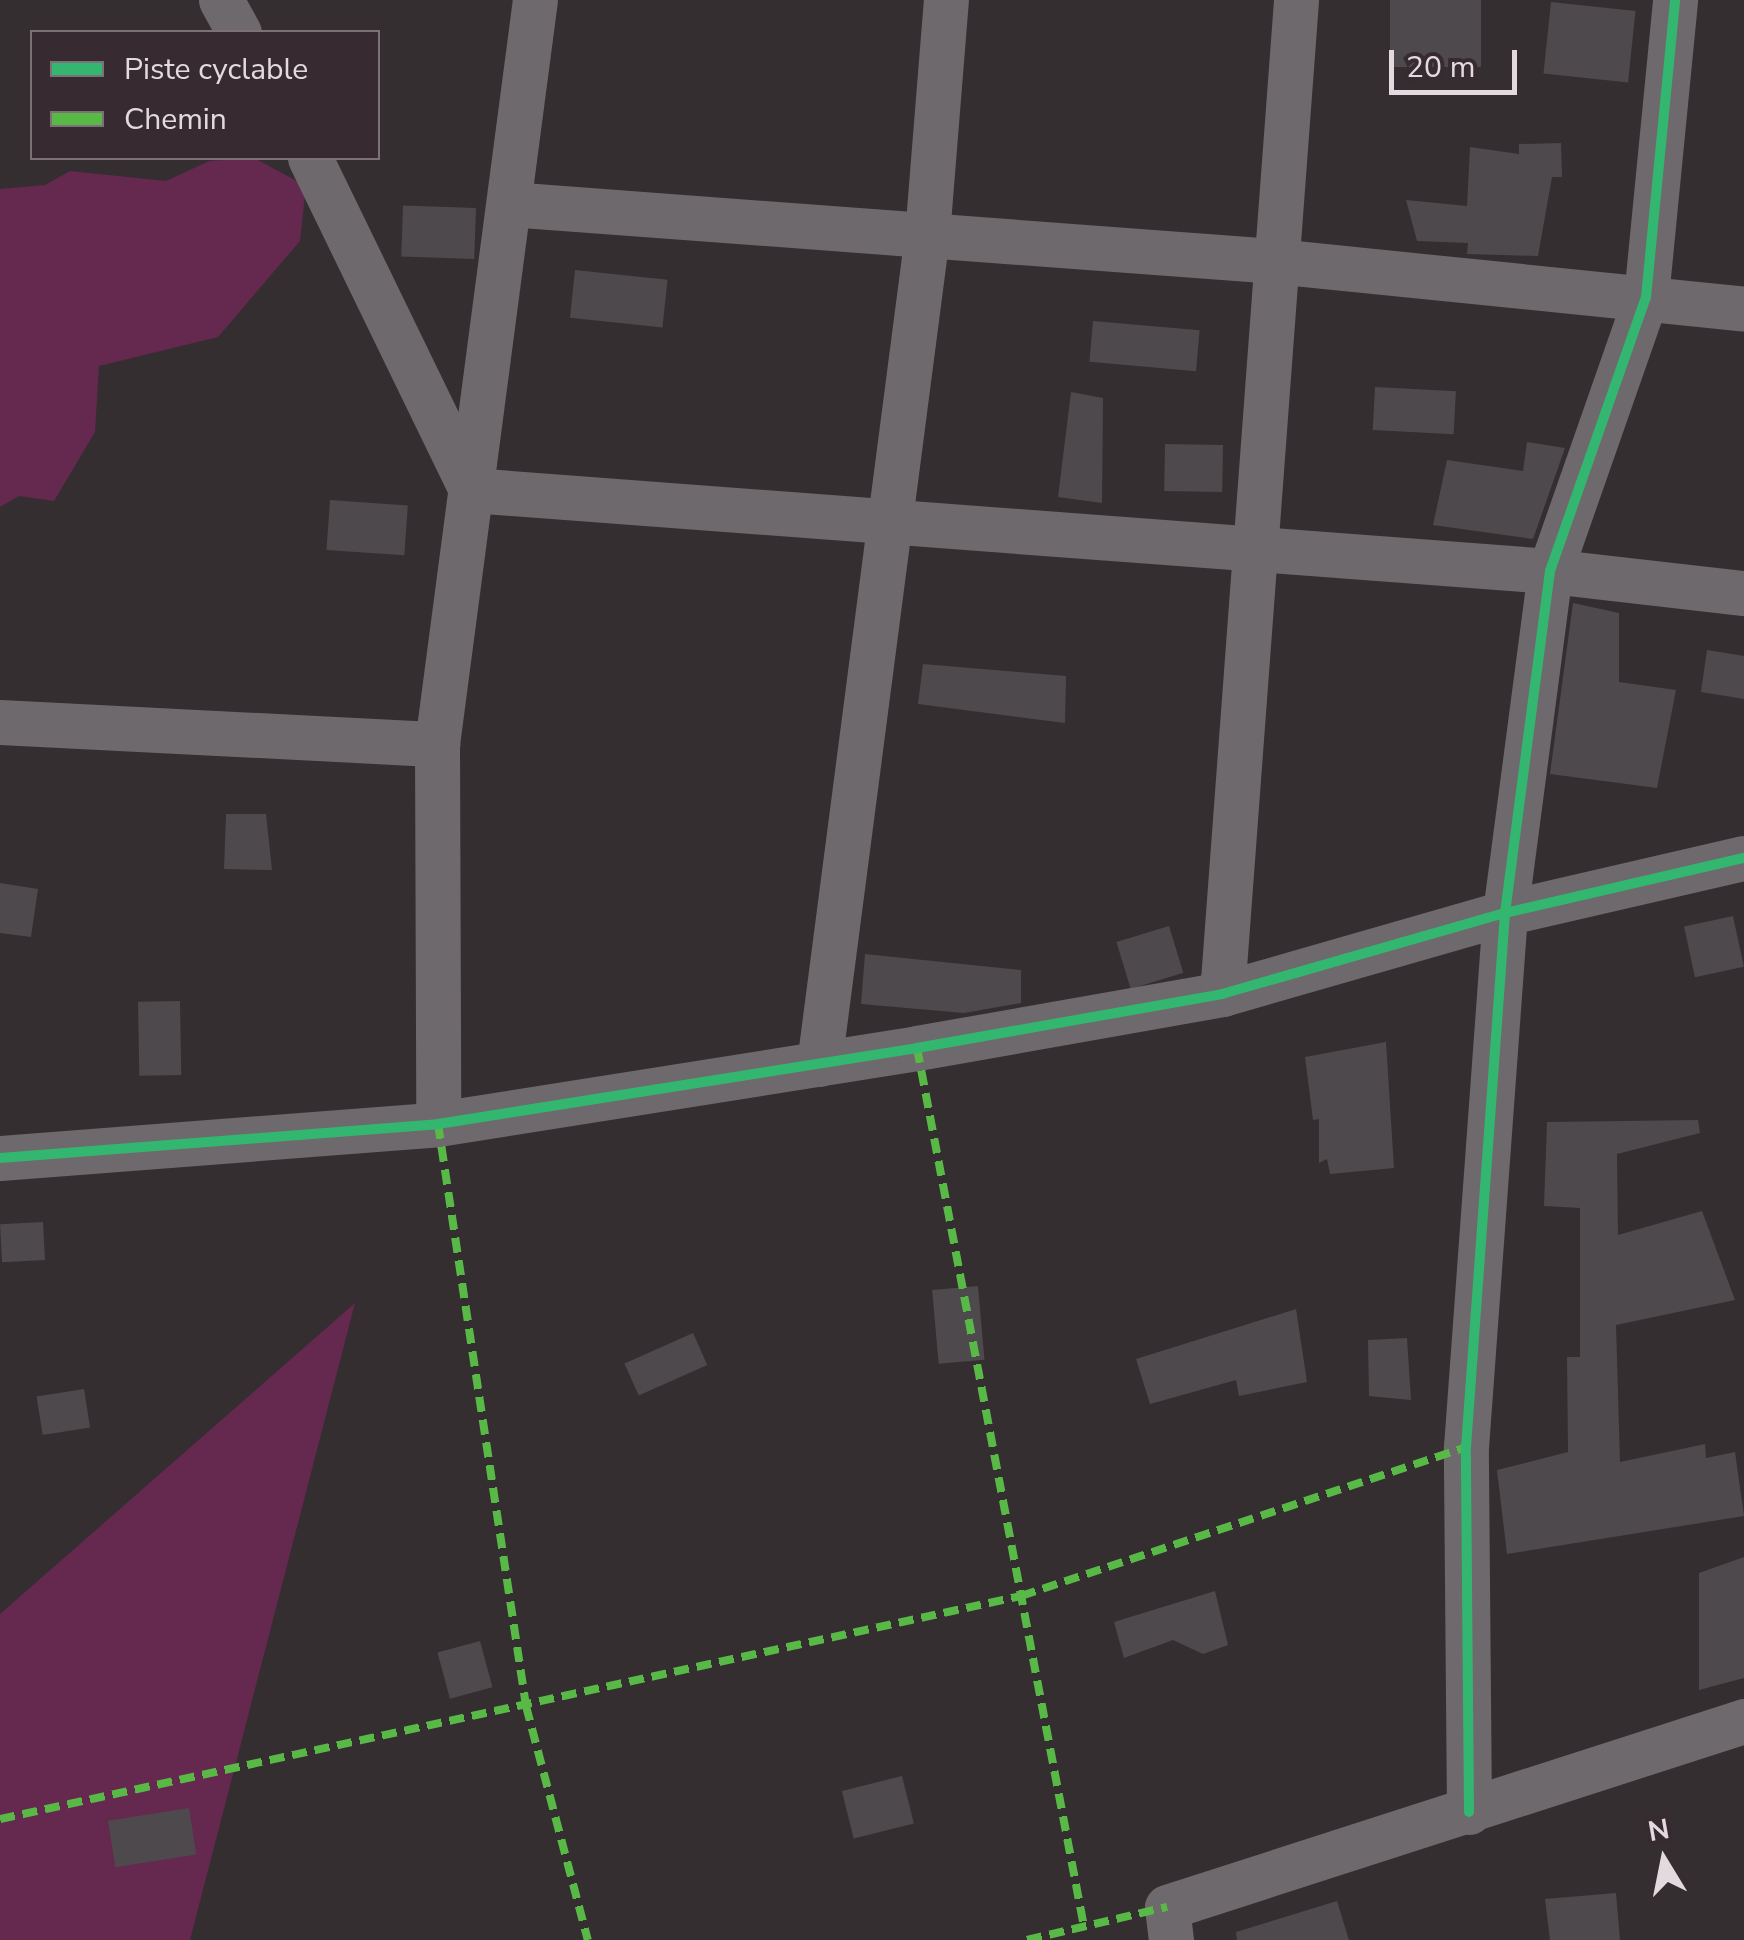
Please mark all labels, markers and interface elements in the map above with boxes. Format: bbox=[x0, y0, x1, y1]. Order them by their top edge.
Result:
legend bbox=[30, 30, 380, 160]
scale bar bbox=[1394, 30, 1522, 92]
text: 20 m bbox=[1406, 47, 1475, 88]
text: Piste cyclable bbox=[124, 49, 308, 90]
text: Chemin bbox=[124, 99, 227, 140]
north arrow bbox=[1614, 1810, 1714, 1910]
text: N bbox=[1645, 1810, 1672, 1851]

